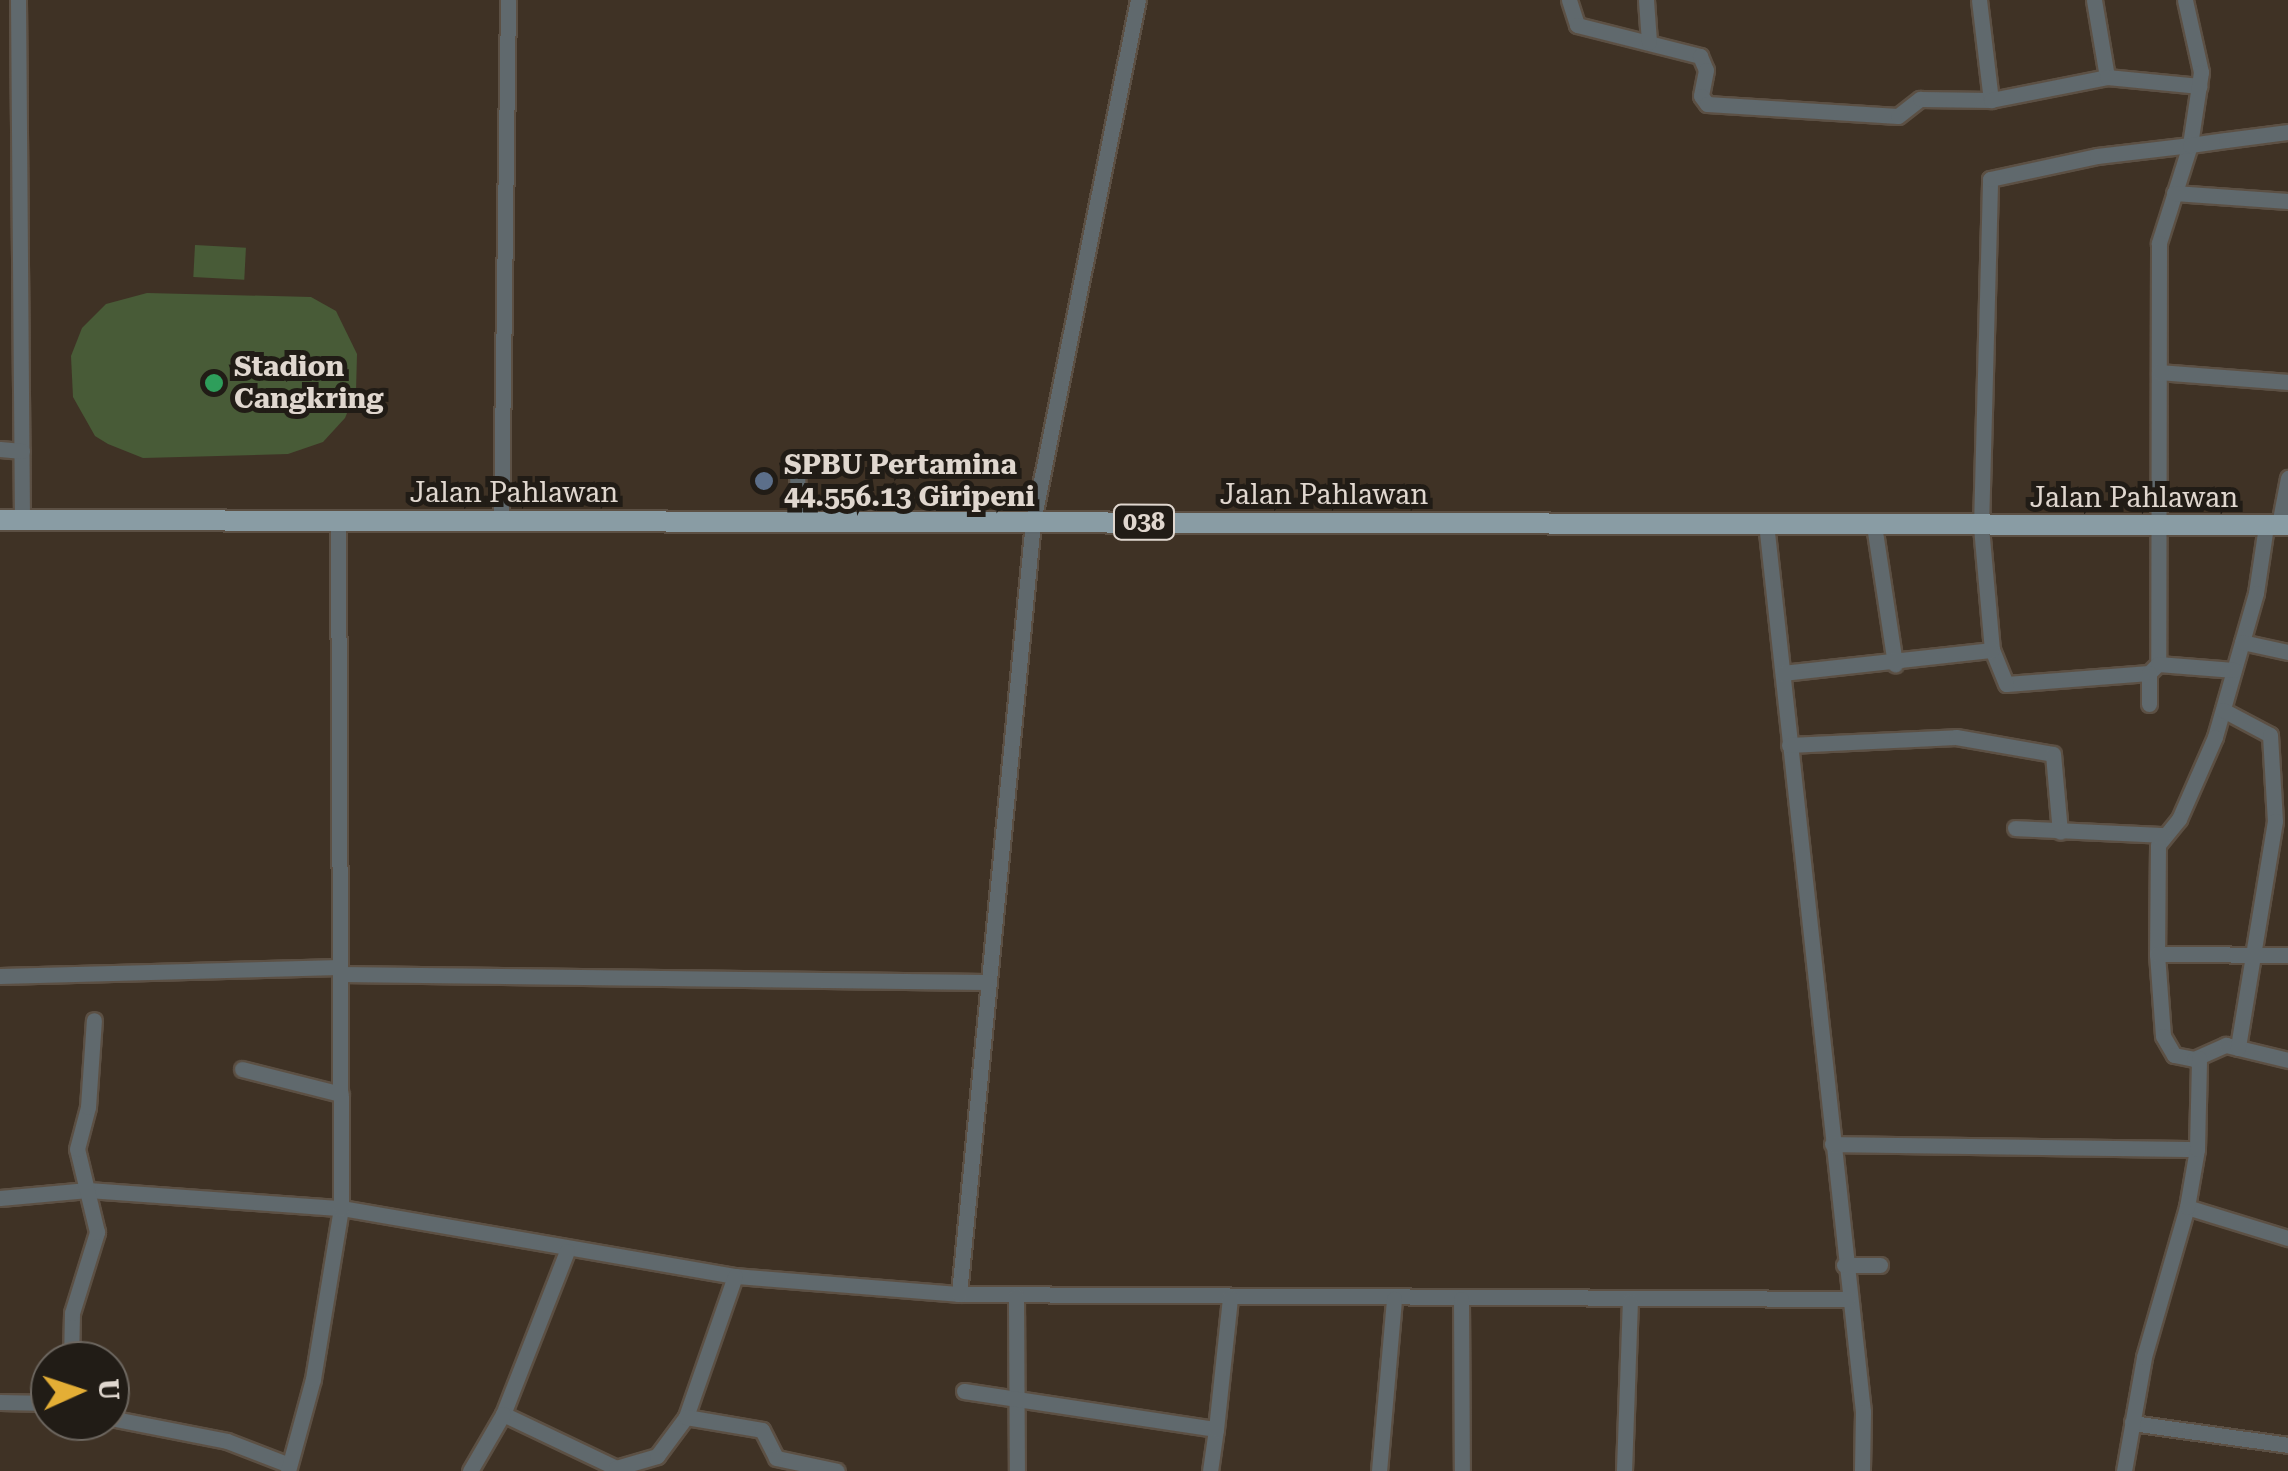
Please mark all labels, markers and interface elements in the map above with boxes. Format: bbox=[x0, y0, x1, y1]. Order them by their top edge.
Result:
place label: Stadion Cangkring bbox=[234, 350, 384, 416]
marker: Stadion Cangkring bbox=[203, 372, 225, 394]
place label: SPBU Pertamina 44.556.13 Giripeni bbox=[784, 448, 1035, 514]
marker: SPBU Pertamina 44.556.13 Giripeni bbox=[753, 470, 775, 492]
street label: Jalan Pahlawan bbox=[410, 476, 618, 510]
street label: Jalan Pahlawan bbox=[1220, 478, 1428, 512]
street label: Jalan Pahlawan bbox=[2030, 481, 2238, 515]
road number: 038 bbox=[1112, 502, 1176, 542]
north arrow bbox=[30, 1341, 130, 1441]
text: U bbox=[91, 1378, 126, 1401]

